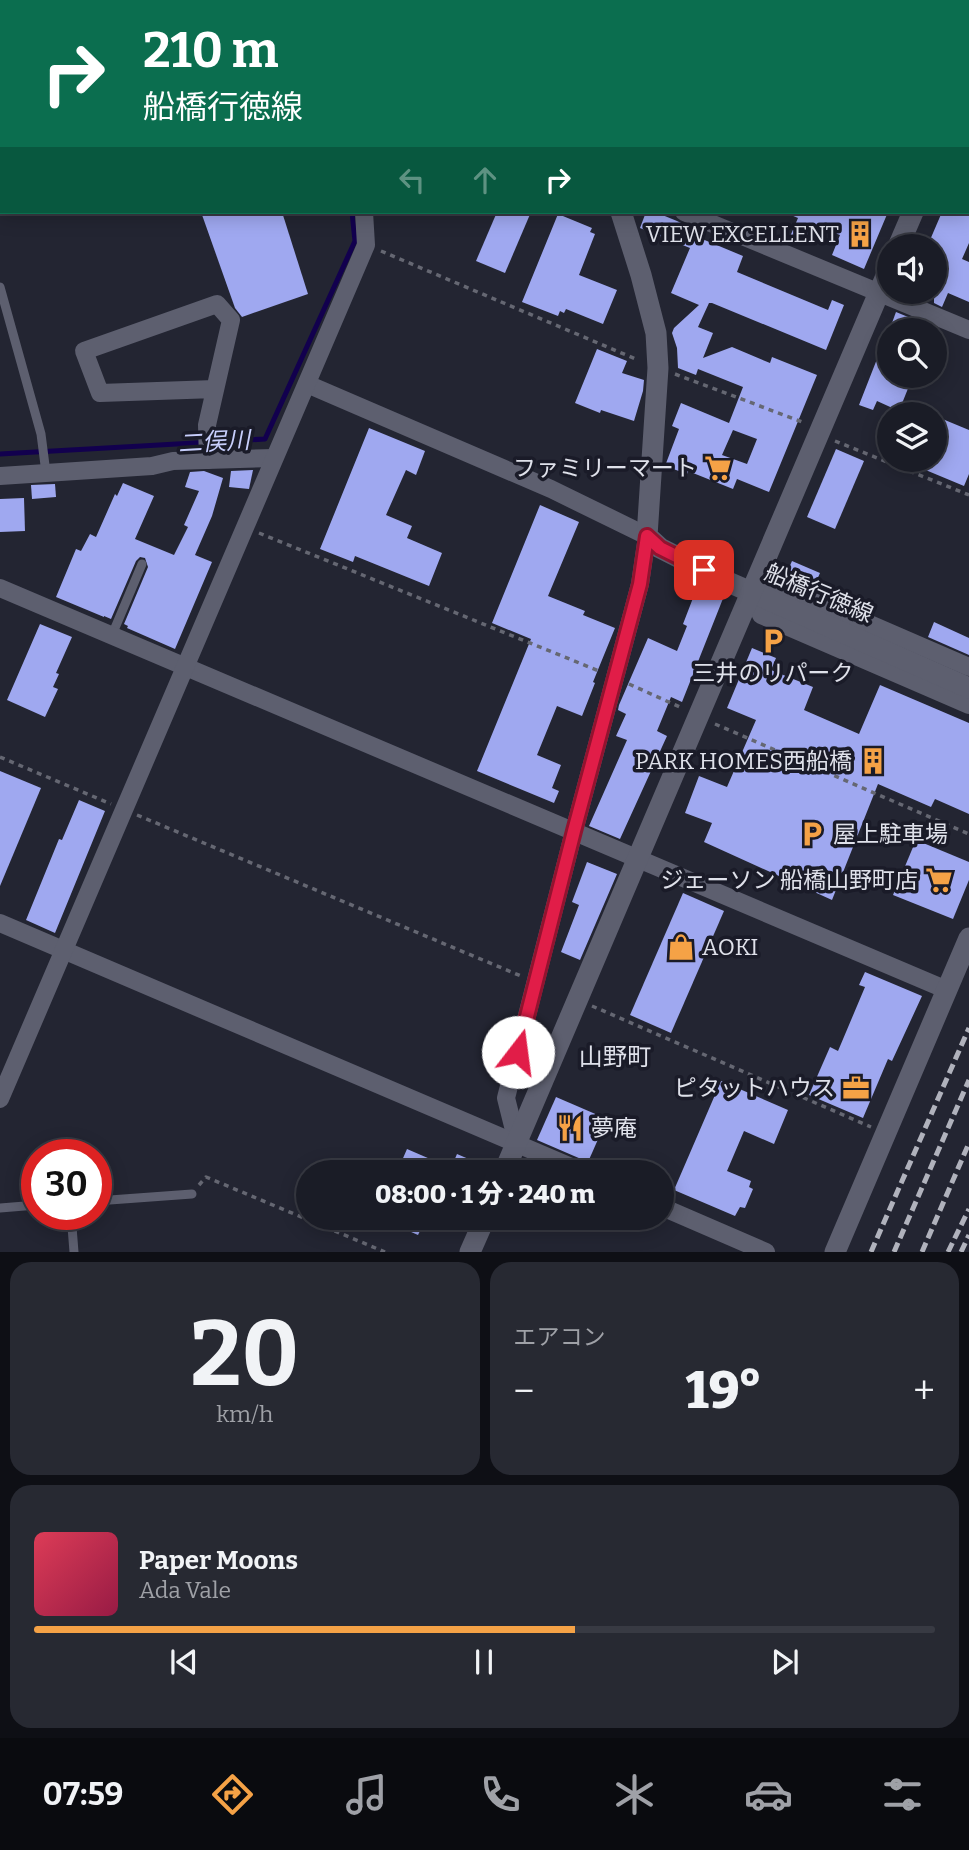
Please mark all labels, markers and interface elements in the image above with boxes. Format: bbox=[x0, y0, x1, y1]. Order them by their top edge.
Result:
text: 210 m bbox=[143, 21, 278, 80]
icon: right bbox=[28, 28, 119, 119]
text: 船橋行徳線 bbox=[143, 88, 303, 126]
icon: left bbox=[393, 161, 431, 199]
icon: ahead bbox=[466, 161, 504, 199]
icon: right bbox=[539, 161, 577, 199]
building icon: VIEW EXCELLENT bbox=[845, 219, 875, 249]
place label: VIEW EXCELLENT bbox=[646, 220, 839, 248]
map controls bbox=[877, 234, 947, 472]
button: sound bbox=[877, 234, 947, 304]
button: search bbox=[877, 318, 947, 388]
button: layers bbox=[877, 402, 947, 472]
water label: 二俣川 bbox=[177, 426, 254, 458]
supermarket icon: ファミリーマート bbox=[703, 453, 733, 483]
place label: ファミリーマート bbox=[513, 454, 697, 482]
pin bbox=[674, 540, 734, 600]
icon: arrive bbox=[685, 551, 723, 589]
street label: 船橋行徳線 bbox=[761, 558, 877, 628]
parking icon: 三井のリパーク bbox=[758, 626, 788, 656]
place label: 三井のリパーク bbox=[693, 659, 854, 687]
building icon: PARK HOMES西船橋 bbox=[858, 746, 888, 776]
place label: PARK HOMES西船橋 bbox=[635, 747, 852, 775]
parking icon: 屋上駐車場 bbox=[797, 819, 827, 849]
place label: 屋上駐車場 bbox=[833, 820, 948, 848]
supermarket icon: ジェーソン 船橋山野町店 bbox=[924, 865, 954, 895]
place label: ジェーソン 船橋山野町店 bbox=[660, 866, 918, 894]
shop icon: AOKI bbox=[666, 932, 696, 962]
place label: AOKI bbox=[702, 933, 758, 961]
position arrow bbox=[481, 1015, 555, 1089]
district label: 山野町 bbox=[579, 1043, 651, 1071]
office icon: ピタットハウス bbox=[841, 1073, 871, 1103]
place label: ピタットハウス bbox=[674, 1074, 835, 1102]
restaurant icon: 夢庵 bbox=[555, 1113, 585, 1143]
place label: 夢庵 bbox=[591, 1114, 637, 1142]
speed limit sign: 30 bbox=[21, 1139, 112, 1230]
text: 08:00 · 1 分 · 240 m bbox=[375, 1179, 595, 1210]
text: 20 bbox=[190, 1300, 299, 1409]
text: エアコン bbox=[514, 1323, 606, 1351]
text: 19° bbox=[686, 1359, 762, 1422]
text: − bbox=[514, 1368, 534, 1414]
text: + bbox=[913, 1368, 935, 1414]
text: km/h bbox=[216, 1400, 273, 1428]
text: Paper Moons bbox=[139, 1545, 298, 1576]
text: Ada Vale bbox=[139, 1576, 231, 1604]
icon: previous bbox=[165, 1643, 203, 1681]
icon: pause bbox=[465, 1643, 503, 1681]
icon: next bbox=[766, 1643, 804, 1681]
icon: directions bbox=[208, 1770, 257, 1819]
icon: music bbox=[342, 1770, 391, 1819]
icon: phone bbox=[476, 1770, 525, 1819]
icon: climate bbox=[610, 1770, 659, 1819]
icon: car bbox=[744, 1770, 793, 1819]
icon: filters bbox=[878, 1770, 927, 1819]
text: 07:59 bbox=[42, 1775, 124, 1813]

